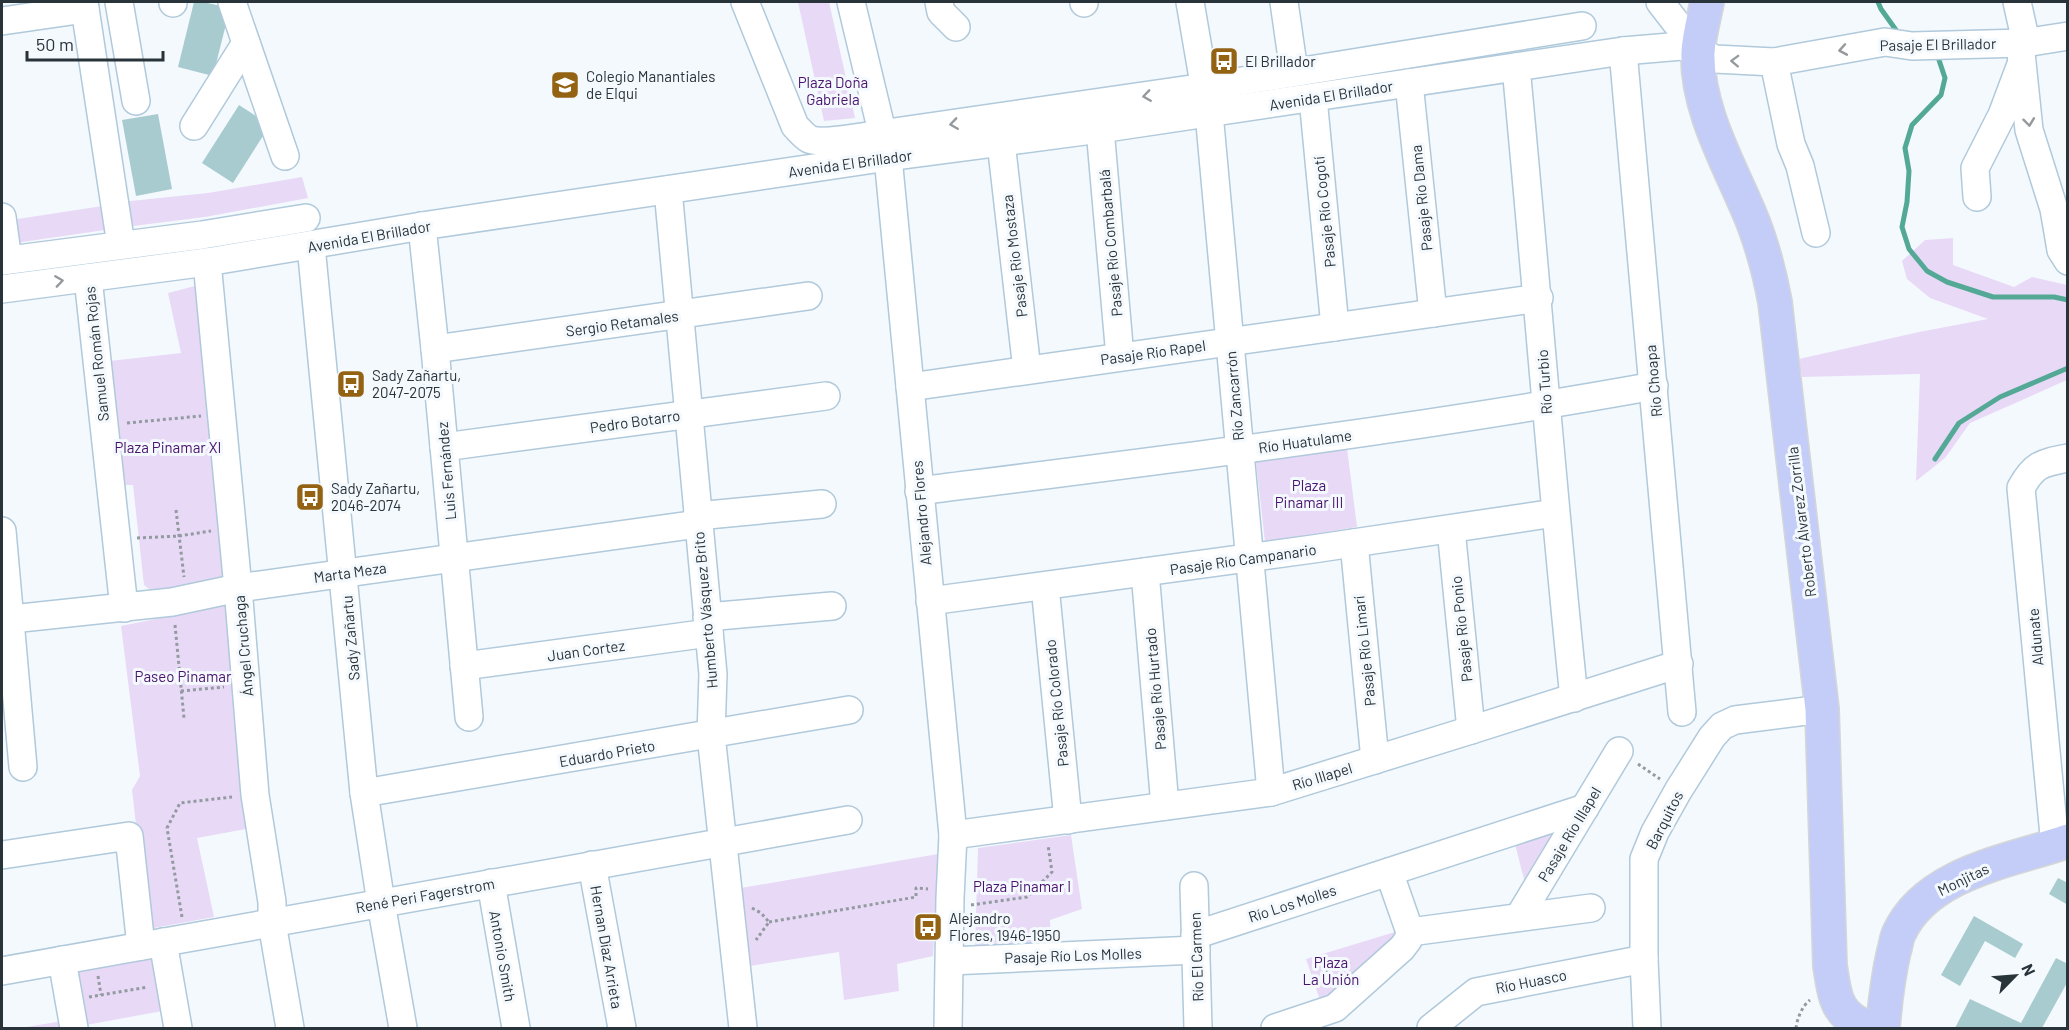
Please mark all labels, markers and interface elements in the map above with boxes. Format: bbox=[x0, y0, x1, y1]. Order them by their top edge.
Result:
scale bar bbox=[27, 24, 164, 62]
text: 50 m bbox=[36, 33, 74, 55]
street label: Pasaje El Brillador bbox=[1880, 34, 1997, 54]
one-way arrow bbox=[1838, 43, 1848, 56]
bus stop icon: El Brillador bbox=[1208, 45, 1240, 77]
place label: El Brillador bbox=[1245, 52, 1316, 70]
one-way arrow bbox=[1730, 55, 1739, 67]
place label: Colegio Manantiales de Elqui bbox=[586, 67, 715, 102]
school or university icon: Colegio Manantiales de Elqui bbox=[549, 69, 581, 101]
park label: Plaza Doña Gabriela bbox=[798, 73, 868, 108]
street label: Avenida El Brillador bbox=[1268, 76, 1395, 114]
one-way arrow bbox=[1142, 89, 1151, 101]
one-way arrow bbox=[949, 117, 958, 129]
one-way arrow bbox=[2022, 117, 2034, 126]
street label: Pasaje Río Dama bbox=[1406, 144, 1436, 252]
street label: Avenida El Brillador bbox=[787, 145, 914, 181]
street label: Pasaje Río Cogotí bbox=[1309, 156, 1339, 268]
street label: Pasaje Río Combarbalá bbox=[1095, 169, 1125, 317]
street label: Pasaje Río Mostaza bbox=[998, 194, 1030, 318]
street label: Avenida El Brillador bbox=[306, 216, 433, 256]
one-way arrow bbox=[55, 276, 64, 288]
street label: Samuel Román Rojas bbox=[80, 286, 112, 422]
street label: Sergio Retamales bbox=[564, 306, 680, 340]
street label: Pasaje Río Rapel bbox=[1099, 336, 1207, 368]
street label: Río Choapa bbox=[1641, 344, 1665, 418]
street label: Río Turbio bbox=[1533, 349, 1555, 415]
street label: Río Zancarrón bbox=[1221, 350, 1247, 442]
place label: Sady Zañartu, 2047-2075 bbox=[372, 366, 461, 401]
bus stop icon: Sady Zañartu, 2047-2075 bbox=[335, 368, 367, 400]
street label: Pedro Botarro bbox=[589, 406, 681, 436]
street label: Luis Fernández bbox=[433, 421, 459, 521]
street label: Río Huatulame bbox=[1257, 426, 1353, 456]
park label: Plaza Pinamar XI bbox=[114, 438, 222, 456]
street label: Roberto Álvarez Zorrilla bbox=[1783, 446, 1819, 598]
street label: Alejandro Flores bbox=[907, 460, 935, 566]
park label: Plaza Pinamar III bbox=[1275, 476, 1343, 511]
place label: Sady Zañartu, 2046-2074 bbox=[331, 479, 420, 514]
bus stop icon: Sady Zañartu, 2046-2074 bbox=[294, 481, 326, 513]
street label: Humberto Vásquez Brito bbox=[689, 531, 721, 689]
street label: Pasaje Río Campanario bbox=[1169, 540, 1317, 578]
street label: Marta Meza bbox=[312, 558, 388, 586]
street label: Pasaje Río Ponio bbox=[1446, 575, 1476, 683]
street label: Ángel Cruchaga bbox=[230, 595, 256, 697]
street label: Sady Zañartu bbox=[337, 595, 363, 681]
street label: Pasaje Río Limarí bbox=[1349, 595, 1379, 707]
street label: Aldunate bbox=[2024, 607, 2046, 667]
street label: Pasaje Río Hurtado bbox=[1141, 627, 1169, 751]
street label: Juan Cortez bbox=[546, 636, 626, 664]
street label: Pasaje Río Colorado bbox=[1040, 638, 1072, 768]
park label: Paseo Pinamar bbox=[135, 667, 232, 685]
street label: Eduardo Prieto bbox=[558, 736, 656, 770]
street label: Río Illapel bbox=[1290, 758, 1354, 794]
street label: Pasaje Río Illapel bbox=[1534, 783, 1604, 885]
street label: Barquitos bbox=[1642, 788, 1686, 852]
street label: Monjitas bbox=[1934, 859, 1992, 899]
street label: René Peri Fagerstrom bbox=[354, 874, 496, 916]
park label: Plaza Pinamar I bbox=[973, 877, 1071, 895]
street label: Río Los Molles bbox=[1246, 880, 1338, 926]
street label: Hernan Díaz Arrieta bbox=[587, 884, 627, 1010]
street label: Antonio Smith bbox=[486, 909, 520, 1003]
place label: Alejandro Flores, 1946-1950 bbox=[949, 909, 1061, 944]
bus stop icon: Alejandro Flores, 1946-1950 bbox=[912, 911, 944, 943]
street label: Río El Carmen bbox=[1185, 912, 1207, 1002]
street label: Pasaje Río Los Molles bbox=[1004, 944, 1142, 966]
north arrow bbox=[1985, 946, 2045, 1006]
park label: Plaza La Unión bbox=[1303, 953, 1359, 988]
text: N bbox=[2018, 961, 2040, 978]
street label: Río Huasco bbox=[1494, 965, 1568, 997]

